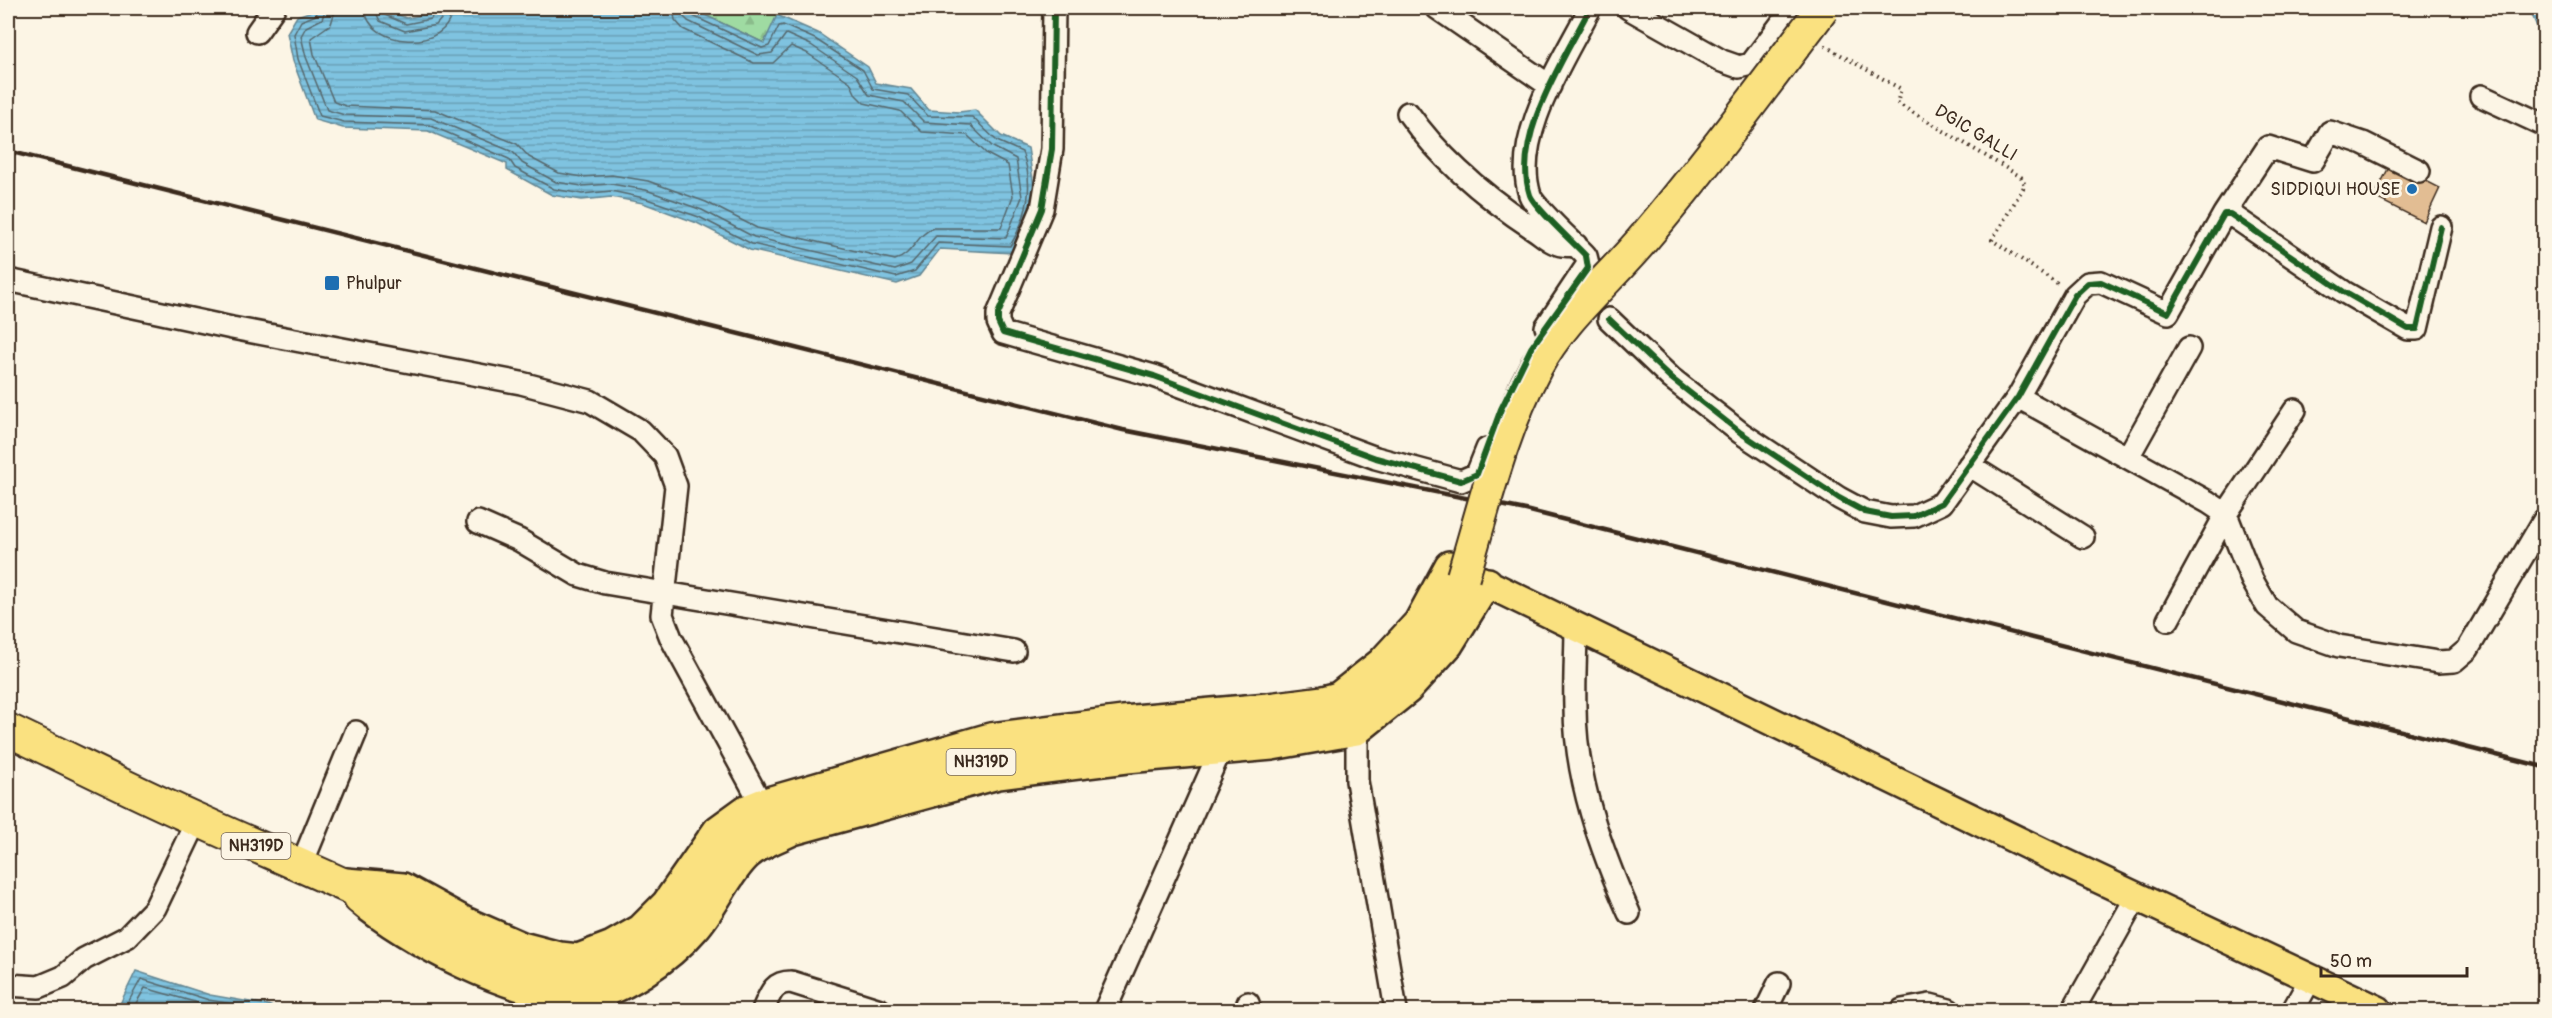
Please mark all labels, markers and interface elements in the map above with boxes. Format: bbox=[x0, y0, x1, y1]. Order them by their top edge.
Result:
street label: DGIC GALLI bbox=[1931, 99, 2021, 167]
place label: SIDDIQUI HOUSE bbox=[2270, 178, 2400, 201]
marker: SIDDIQUI HOUSE bbox=[2405, 182, 2419, 196]
place label: Phulpur bbox=[346, 272, 402, 295]
marker: Phulpur bbox=[323, 274, 341, 292]
road number: NH319D bbox=[946, 749, 1016, 775]
road number: NH319D bbox=[222, 833, 290, 859]
scale bar bbox=[2321, 940, 2466, 978]
text: 50 m bbox=[2330, 950, 2372, 973]

